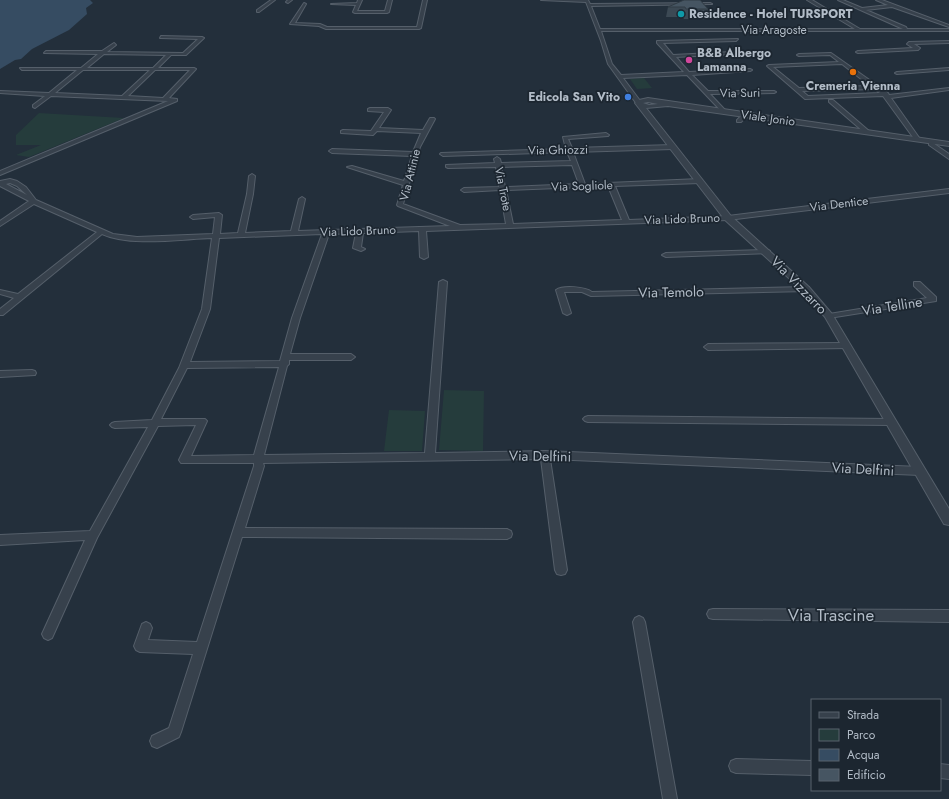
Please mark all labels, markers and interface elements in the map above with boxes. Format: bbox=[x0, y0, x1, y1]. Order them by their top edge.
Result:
place label: Residence - Hotel TURSPORT bbox=[689, 5, 853, 23]
marker: Residence - Hotel TURSPORT bbox=[676, 9, 686, 19]
street label: Via Aragoste bbox=[741, 21, 807, 39]
place label: B&B Albergo Lamanna bbox=[697, 44, 771, 76]
marker: B&B Albergo Lamanna bbox=[684, 55, 694, 65]
marker: Cremeria Vienna bbox=[848, 67, 858, 77]
place label: Cremeria Vienna bbox=[806, 77, 900, 95]
street label: Via Suri bbox=[720, 84, 760, 102]
place label: Edicola San Vito bbox=[528, 88, 620, 106]
marker: Edicola San Vito bbox=[623, 92, 633, 102]
street label: Viale Jonio bbox=[740, 105, 797, 131]
street label: Via Ghiozzi bbox=[528, 140, 588, 160]
street label: Via Attinie bbox=[395, 147, 425, 203]
street label: Via Trote bbox=[490, 165, 516, 213]
street label: Via Sogliole bbox=[551, 176, 613, 196]
street label: Via Dentice bbox=[809, 191, 869, 217]
street label: Via Lido Bruno bbox=[644, 209, 721, 229]
street label: Via Lido Bruno bbox=[320, 221, 397, 241]
street label: Via Vizzarro bbox=[766, 252, 832, 319]
street label: Via Temolo bbox=[638, 281, 704, 303]
street label: Via Telline bbox=[860, 291, 924, 321]
street label: Via Delfini bbox=[509, 445, 571, 467]
street label: Via Delfini bbox=[831, 457, 895, 481]
street label: Via Trascine bbox=[788, 603, 875, 627]
legend bbox=[811, 699, 941, 791]
text: Strada bbox=[847, 706, 879, 724]
text: Parco bbox=[847, 726, 876, 744]
text: Acqua bbox=[847, 746, 880, 764]
text: Edificio bbox=[847, 766, 886, 784]

